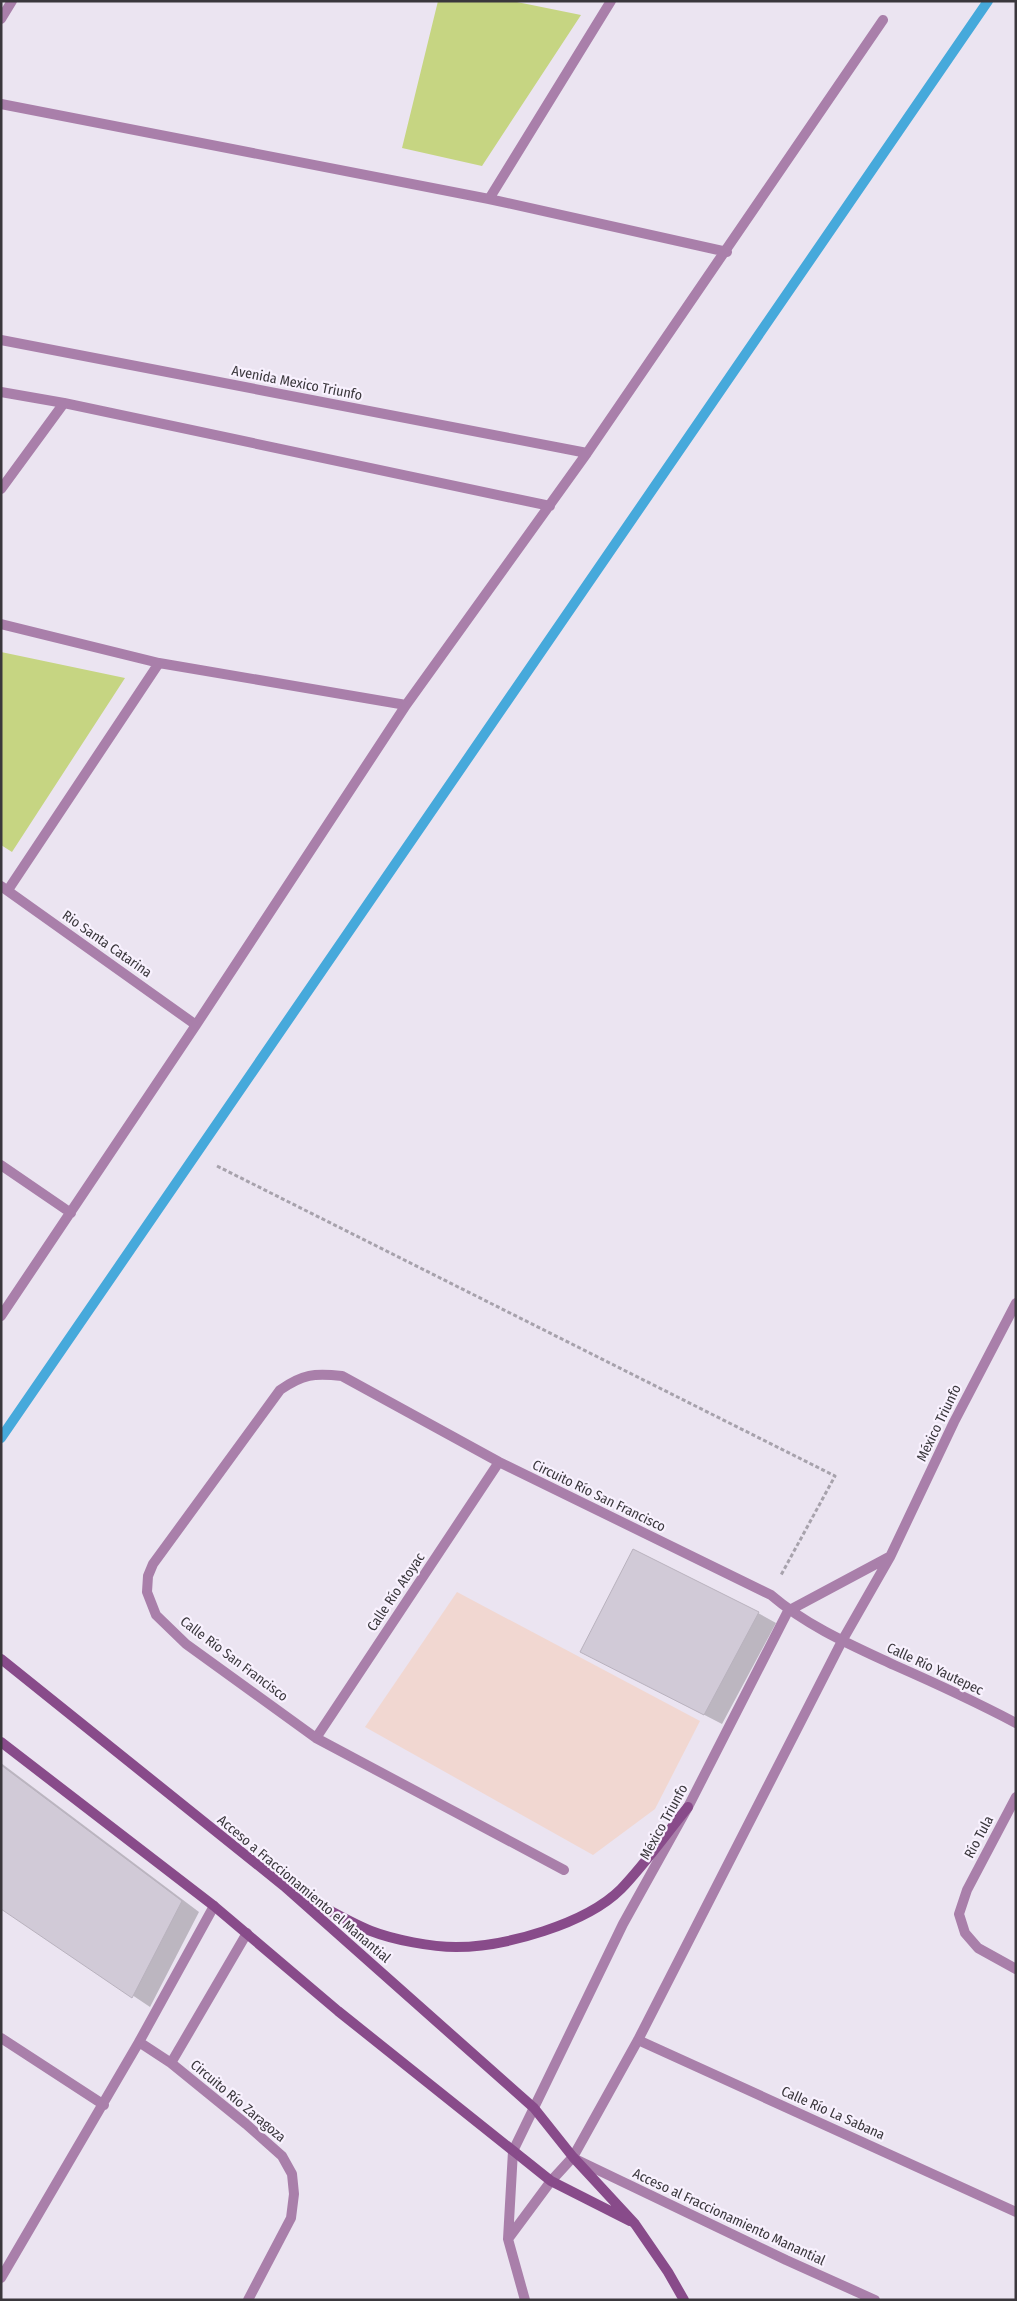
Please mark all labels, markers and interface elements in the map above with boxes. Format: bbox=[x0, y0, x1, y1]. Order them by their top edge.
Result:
street label: Avenida Mexico Triunfo bbox=[230, 362, 364, 404]
street label: Rio Santa Catarina bbox=[59, 907, 155, 981]
street label: México Triunfo bbox=[913, 1382, 965, 1464]
street label: Circuito Río San Francisco bbox=[530, 1456, 668, 1536]
street label: Calle Río Atoyac bbox=[364, 1550, 428, 1634]
street label: Calle Río San Francisco bbox=[177, 1613, 291, 1705]
street label: Calle Río Yautepec bbox=[884, 1639, 986, 1699]
street label: México Triunfo bbox=[636, 1781, 692, 1863]
street label: Acceso a Fraccionamiento el Manantial bbox=[214, 1812, 394, 1967]
street label: Río Tula bbox=[961, 1813, 997, 1861]
street label: Circuito Río Zaragoza bbox=[187, 2056, 289, 2146]
street label: Calle Río La Sabana bbox=[779, 2083, 888, 2143]
street label: Acceso al Fraccionamiento Manantial bbox=[630, 2165, 828, 2269]

